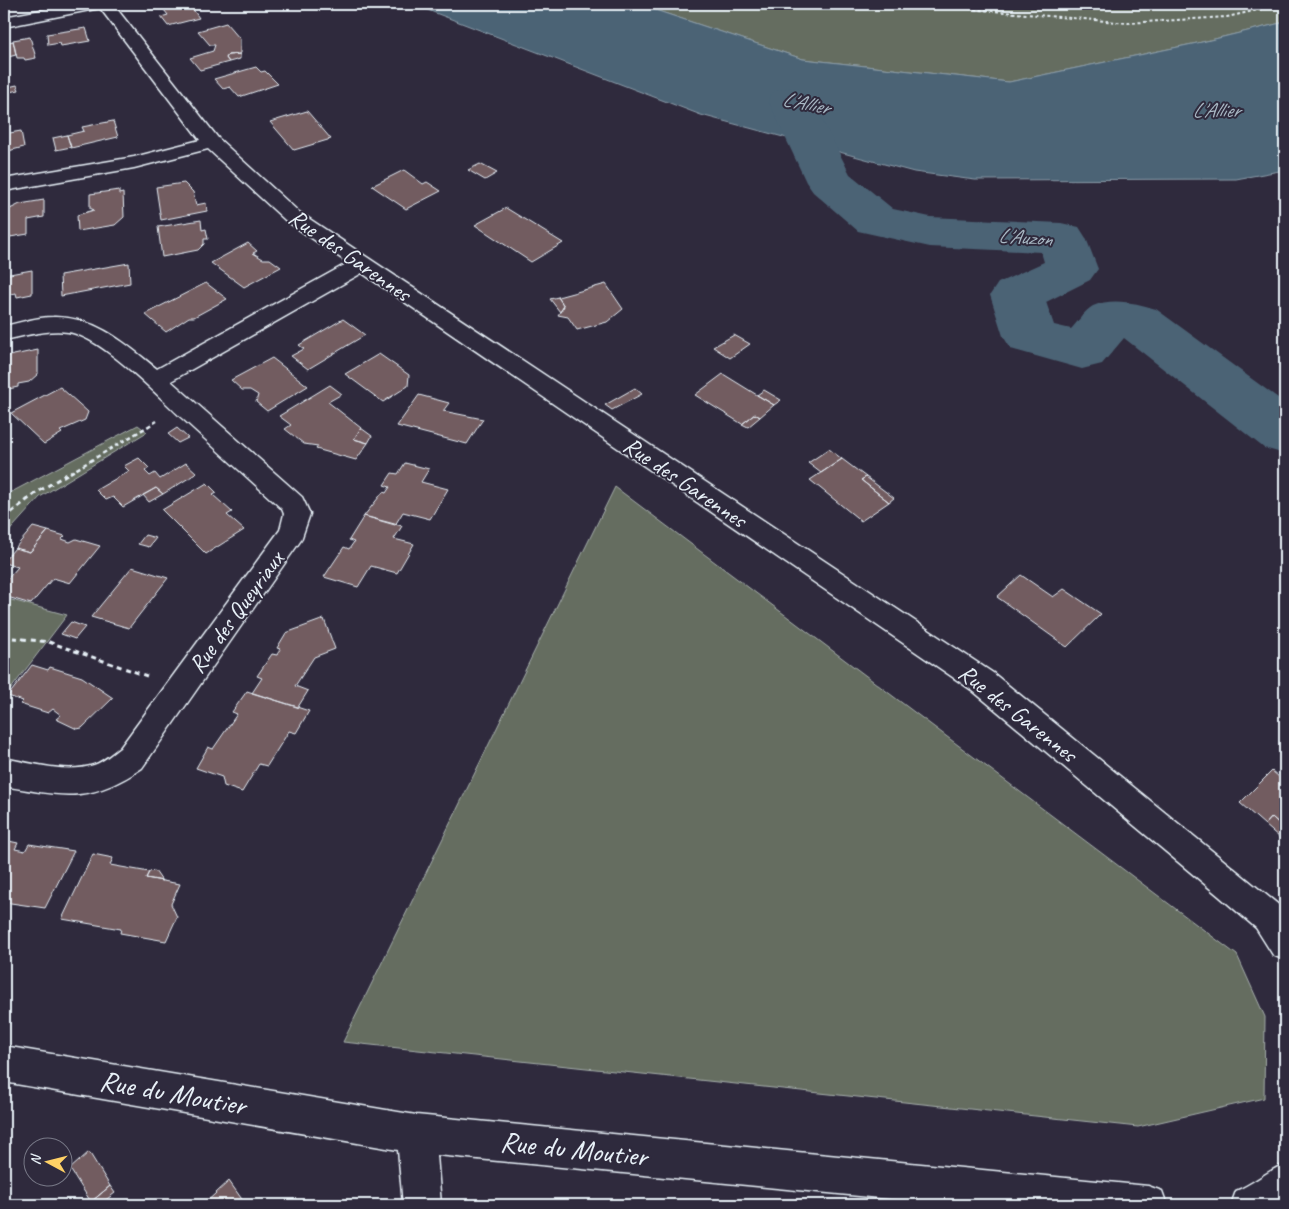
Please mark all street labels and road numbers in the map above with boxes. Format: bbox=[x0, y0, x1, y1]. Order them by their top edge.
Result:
street label: Rue des Garennes bbox=[283, 202, 418, 309]
street label: Rue des Garennes bbox=[618, 430, 754, 535]
street label: Rue des Queyriaux bbox=[182, 544, 291, 679]
street label: Rue des Garennes bbox=[953, 657, 1085, 770]
street label: Rue du Moutier bbox=[97, 1062, 251, 1124]
street label: Rue du Moutier bbox=[499, 1123, 652, 1175]

